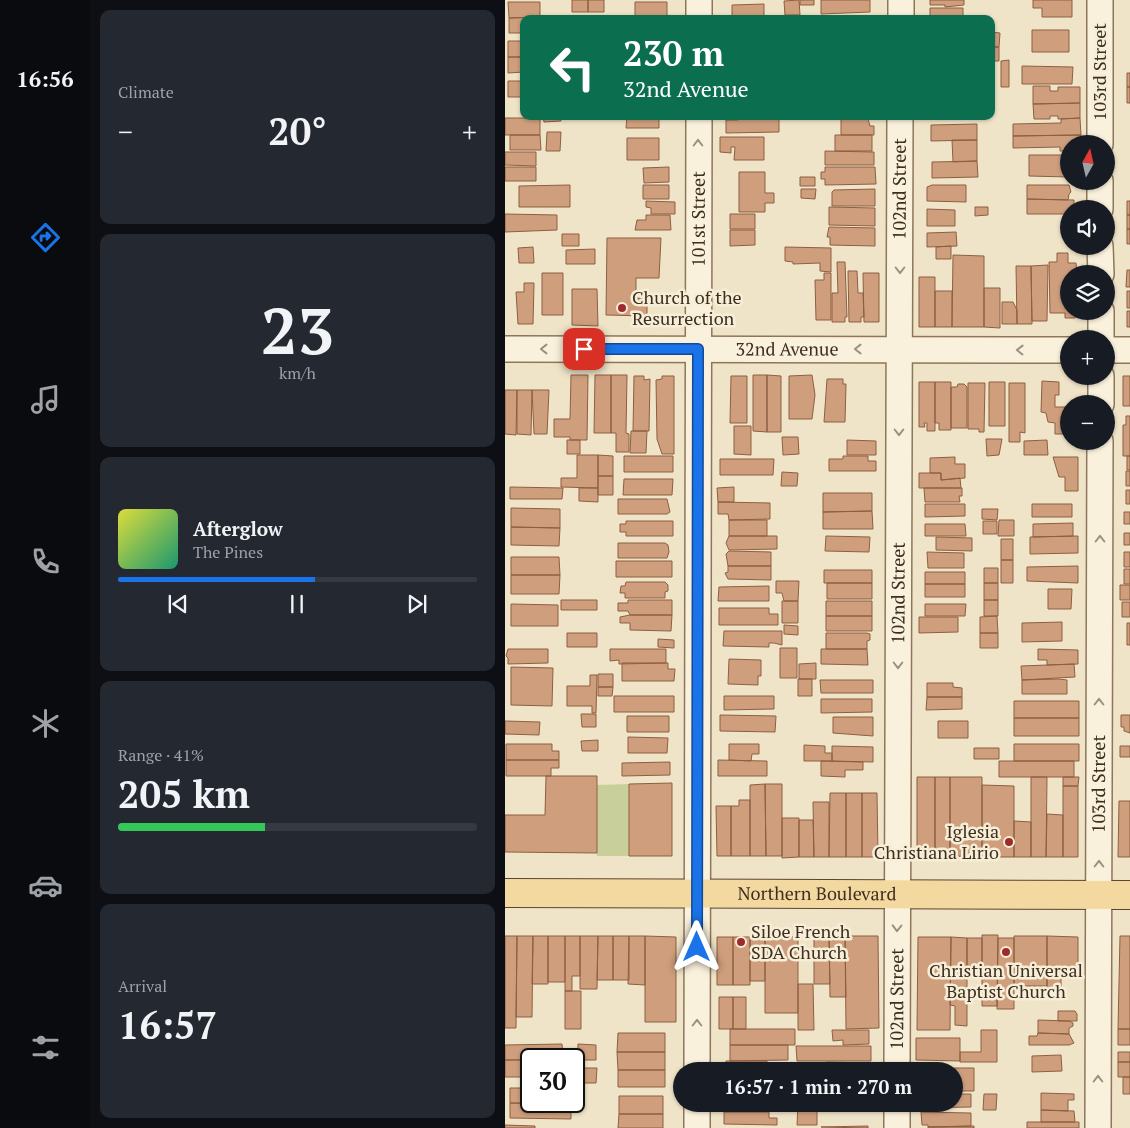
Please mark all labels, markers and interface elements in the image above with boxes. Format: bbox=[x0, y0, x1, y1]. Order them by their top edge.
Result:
street label: 103rd Street bbox=[1087, 23, 1111, 121]
text: 230 m bbox=[623, 30, 724, 76]
icon: left bbox=[540, 35, 605, 100]
text: 16:56 bbox=[16, 64, 74, 93]
text: 32nd Avenue bbox=[623, 74, 749, 103]
text: Climate bbox=[118, 81, 174, 103]
text: 20° bbox=[268, 106, 327, 156]
text: − bbox=[118, 113, 133, 150]
text: + bbox=[462, 113, 477, 150]
north arrow bbox=[1060, 135, 1115, 190]
map controls bbox=[1060, 135, 1115, 450]
one-way arrow bbox=[693, 138, 704, 146]
street label: 102nd Street bbox=[887, 138, 911, 240]
street label: 101st Street bbox=[686, 171, 710, 267]
button: sound bbox=[1060, 200, 1115, 255]
icon: directions bbox=[28, 220, 63, 255]
button: layers bbox=[1060, 265, 1115, 320]
one-way arrow bbox=[895, 266, 905, 274]
place label: Church of the Resurrection bbox=[632, 285, 742, 330]
text: 23 bbox=[261, 286, 334, 373]
marker: Church of the Resurrection bbox=[616, 302, 628, 314]
pin bbox=[563, 328, 605, 370]
button: + bbox=[1060, 330, 1115, 385]
icon: arrive bbox=[570, 335, 598, 363]
street label: 32nd Avenue bbox=[736, 336, 838, 361]
one-way arrow bbox=[540, 344, 548, 354]
one-way arrow bbox=[853, 344, 861, 354]
one-way arrow bbox=[1016, 345, 1024, 355]
text: km/h bbox=[279, 362, 316, 384]
icon: music bbox=[28, 382, 63, 417]
button: − bbox=[1060, 395, 1115, 450]
one-way arrow bbox=[894, 429, 904, 437]
text: Afterglow bbox=[193, 516, 283, 541]
one-way arrow bbox=[1095, 535, 1105, 543]
text: The Pines bbox=[193, 541, 263, 563]
street label: 102nd Street bbox=[885, 542, 910, 644]
icon: phone bbox=[28, 544, 63, 579]
icon: previous bbox=[164, 590, 192, 618]
icon: pause bbox=[283, 590, 311, 618]
icon: next bbox=[403, 590, 431, 618]
one-way arrow bbox=[893, 662, 903, 669]
one-way arrow bbox=[1094, 698, 1104, 706]
icon: climate bbox=[28, 706, 63, 741]
street label: 103rd Street bbox=[1086, 735, 1110, 833]
text: Range · 41% bbox=[118, 744, 204, 766]
text: 205 km bbox=[118, 769, 250, 819]
place label: Iglesia Christiana Lirio bbox=[874, 819, 999, 864]
marker: Iglesia Christiana Lirio bbox=[1003, 836, 1015, 848]
one-way arrow bbox=[1094, 860, 1104, 868]
icon: car bbox=[28, 868, 63, 903]
street label: Northern Boulevard bbox=[737, 881, 897, 905]
place label: Siloe French SDA Church bbox=[751, 919, 851, 964]
position arrow bbox=[670, 920, 722, 972]
one-way arrow bbox=[892, 925, 902, 933]
marker: Siloe French SDA Church bbox=[735, 936, 747, 948]
marker: Christian Universal Baptist Church bbox=[1000, 946, 1012, 958]
street label: 102nd Street bbox=[884, 948, 908, 1050]
place label: Christian Universal Baptist Church bbox=[929, 958, 1083, 1003]
text: Arrival bbox=[118, 975, 167, 997]
text: 16:57 bbox=[118, 1000, 217, 1050]
one-way arrow bbox=[692, 1018, 702, 1026]
icon: filters bbox=[28, 1030, 63, 1065]
speed limit sign: 30 bbox=[520, 1048, 585, 1113]
text: 16:57 · 1 min · 270 m bbox=[724, 1074, 912, 1099]
one-way arrow bbox=[1093, 1075, 1103, 1083]

